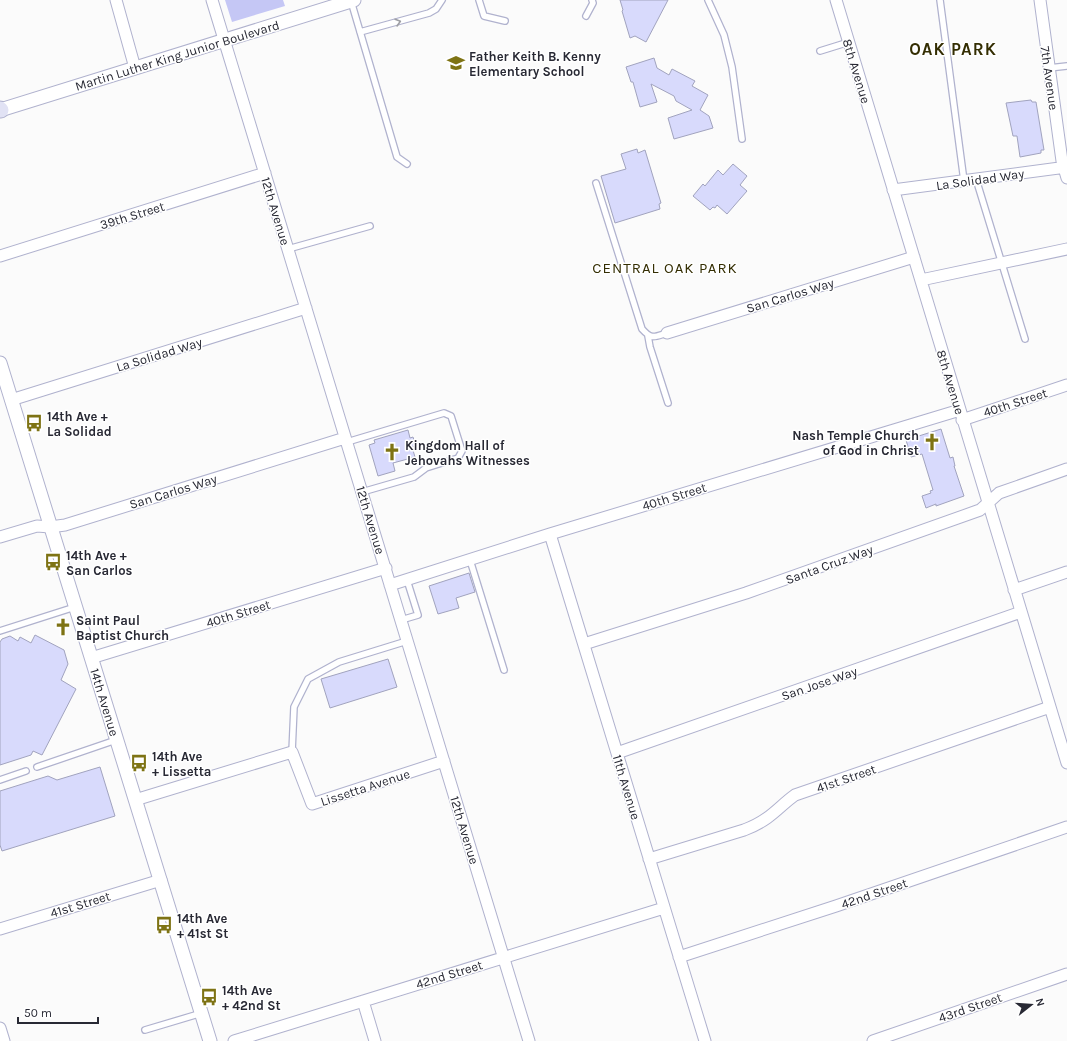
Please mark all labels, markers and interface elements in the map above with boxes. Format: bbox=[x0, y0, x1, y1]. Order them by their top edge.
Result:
street label: Martin Luther King Junior Boulevard bbox=[73, 17, 281, 94]
one-way arrow bbox=[394, 18, 401, 27]
street label: 8th Avenue bbox=[840, 37, 874, 105]
district label: OAK PARK bbox=[909, 39, 997, 59]
street label: 7th Avenue bbox=[1038, 45, 1061, 111]
place label: Father Keith B. Kenny Elementary School bbox=[469, 49, 601, 79]
school or university icon: Father Keith B. Kenny Elementary School bbox=[446, 53, 466, 73]
street label: La Solidad Way bbox=[935, 166, 1025, 193]
street label: 12th Avenue bbox=[258, 175, 293, 247]
street label: 39th Street bbox=[98, 199, 166, 232]
district label: CENTRAL OAK PARK bbox=[592, 259, 738, 277]
street label: San Carlos Way bbox=[745, 275, 836, 316]
street label: La Solidad Way bbox=[114, 334, 204, 375]
street label: 8th Avenue bbox=[934, 348, 968, 416]
street label: 40th Street bbox=[981, 385, 1049, 420]
place label: 14th Ave + La Solidad bbox=[47, 409, 112, 439]
bus stop icon: 14th Ave + La Solidad bbox=[24, 413, 44, 433]
place label: Nash Temple Church of God in Christ bbox=[792, 428, 919, 458]
church icon: Nash Temple Church of God in Christ bbox=[922, 432, 942, 452]
place label: Kingdom Hall of Jehovahs Witnesses bbox=[405, 438, 530, 468]
church icon: Kingdom Hall of Jehovahs Witnesses bbox=[382, 442, 402, 462]
street label: San Carlos Way bbox=[128, 471, 219, 512]
street label: 40th Street bbox=[640, 480, 708, 513]
street label: 12th Avenue bbox=[353, 484, 388, 556]
street label: Santa Cruz Way bbox=[783, 542, 875, 587]
place label: 14th Ave + San Carlos bbox=[66, 548, 133, 578]
bus stop icon: 14th Ave + San Carlos bbox=[43, 552, 63, 572]
street label: 40th Street bbox=[204, 597, 272, 630]
place label: Saint Paul Baptist Church bbox=[76, 613, 169, 643]
church icon: Saint Paul Baptist Church bbox=[53, 617, 73, 637]
street label: San Jose Way bbox=[779, 663, 859, 703]
street label: 14th Avenue bbox=[87, 666, 122, 738]
place label: 14th Ave + Lissetta bbox=[152, 749, 211, 779]
bus stop icon: 14th Ave + Lissetta bbox=[129, 753, 149, 773]
street label: 11th Avenue bbox=[610, 753, 644, 822]
street label: 41st Street bbox=[814, 761, 878, 796]
street label: Lissetta Avenue bbox=[319, 766, 412, 809]
street label: 12th Avenue bbox=[447, 794, 482, 866]
street label: 42nd Street bbox=[839, 875, 909, 912]
street label: 41st Street bbox=[48, 888, 112, 921]
place label: 14th Ave + 41st St bbox=[177, 911, 228, 941]
bus stop icon: 14th Ave + 41st St bbox=[154, 915, 174, 935]
street label: 42nd Street bbox=[414, 957, 484, 992]
place label: 14th Ave + 42nd St bbox=[222, 983, 281, 1013]
north arrow bbox=[1011, 985, 1051, 1025]
bus stop icon: 14th Ave + 42nd St bbox=[199, 987, 219, 1007]
street label: 43rd Street bbox=[936, 990, 1004, 1025]
text: N bbox=[1033, 997, 1047, 1008]
scale bar bbox=[18, 999, 98, 1025]
text: 50 m bbox=[24, 1006, 52, 1020]

